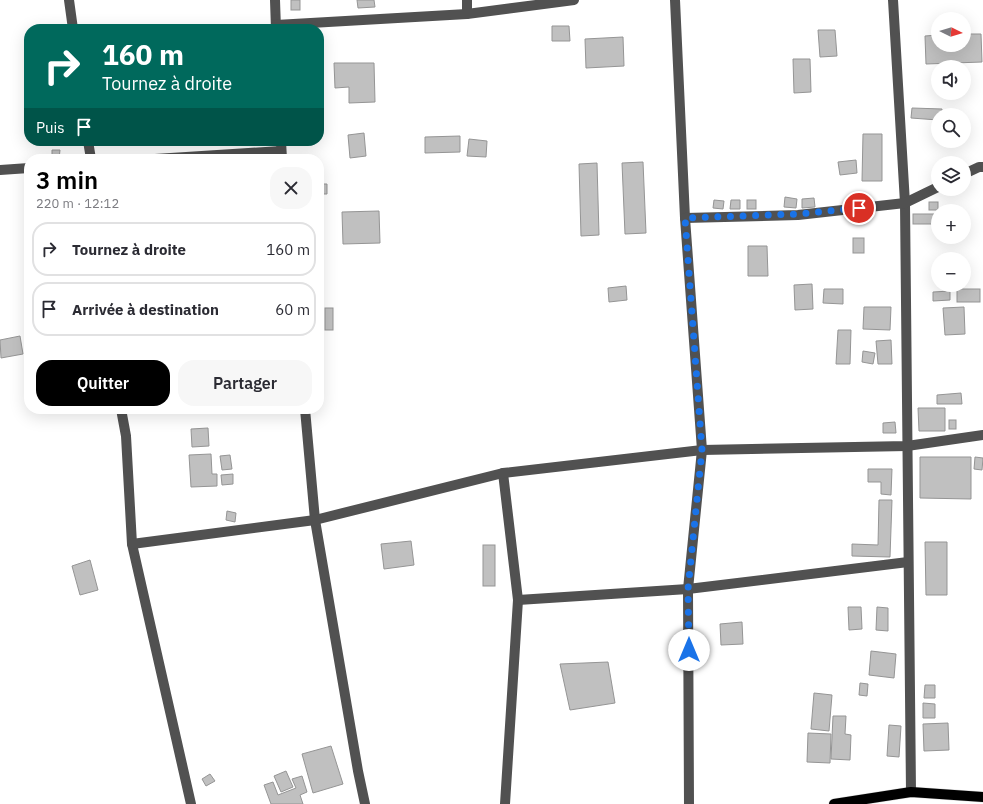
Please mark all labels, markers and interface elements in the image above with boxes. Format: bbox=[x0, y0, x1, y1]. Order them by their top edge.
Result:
north arrow bbox=[931, 12, 971, 52]
map controls bbox=[931, 12, 971, 292]
text: 160 m bbox=[102, 36, 184, 73]
icon: right bbox=[36, 40, 88, 92]
button: sound bbox=[931, 60, 971, 100]
text: Tournez à droite bbox=[102, 72, 232, 95]
button: search bbox=[931, 108, 971, 148]
icon: arrive bbox=[73, 116, 95, 138]
text: Puis bbox=[36, 118, 65, 137]
button: layers bbox=[931, 156, 971, 196]
text: 3 min bbox=[36, 164, 98, 196]
button: close bbox=[270, 167, 312, 209]
pin bbox=[842, 191, 876, 225]
text: 220 m · 12:12 bbox=[36, 195, 119, 212]
icon: arrive bbox=[848, 197, 870, 219]
button: + bbox=[931, 204, 971, 244]
icon: right bbox=[38, 238, 60, 260]
text: Tournez à droite bbox=[72, 240, 186, 259]
text: 160 m bbox=[266, 240, 310, 259]
button: − bbox=[931, 252, 971, 292]
icon: arrive bbox=[38, 298, 60, 320]
text: Arrivée à destination bbox=[72, 300, 219, 319]
text: 60 m bbox=[275, 300, 310, 319]
button: Quitter bbox=[36, 360, 170, 406]
button: Partager bbox=[178, 360, 312, 406]
position arrow bbox=[668, 629, 710, 671]

